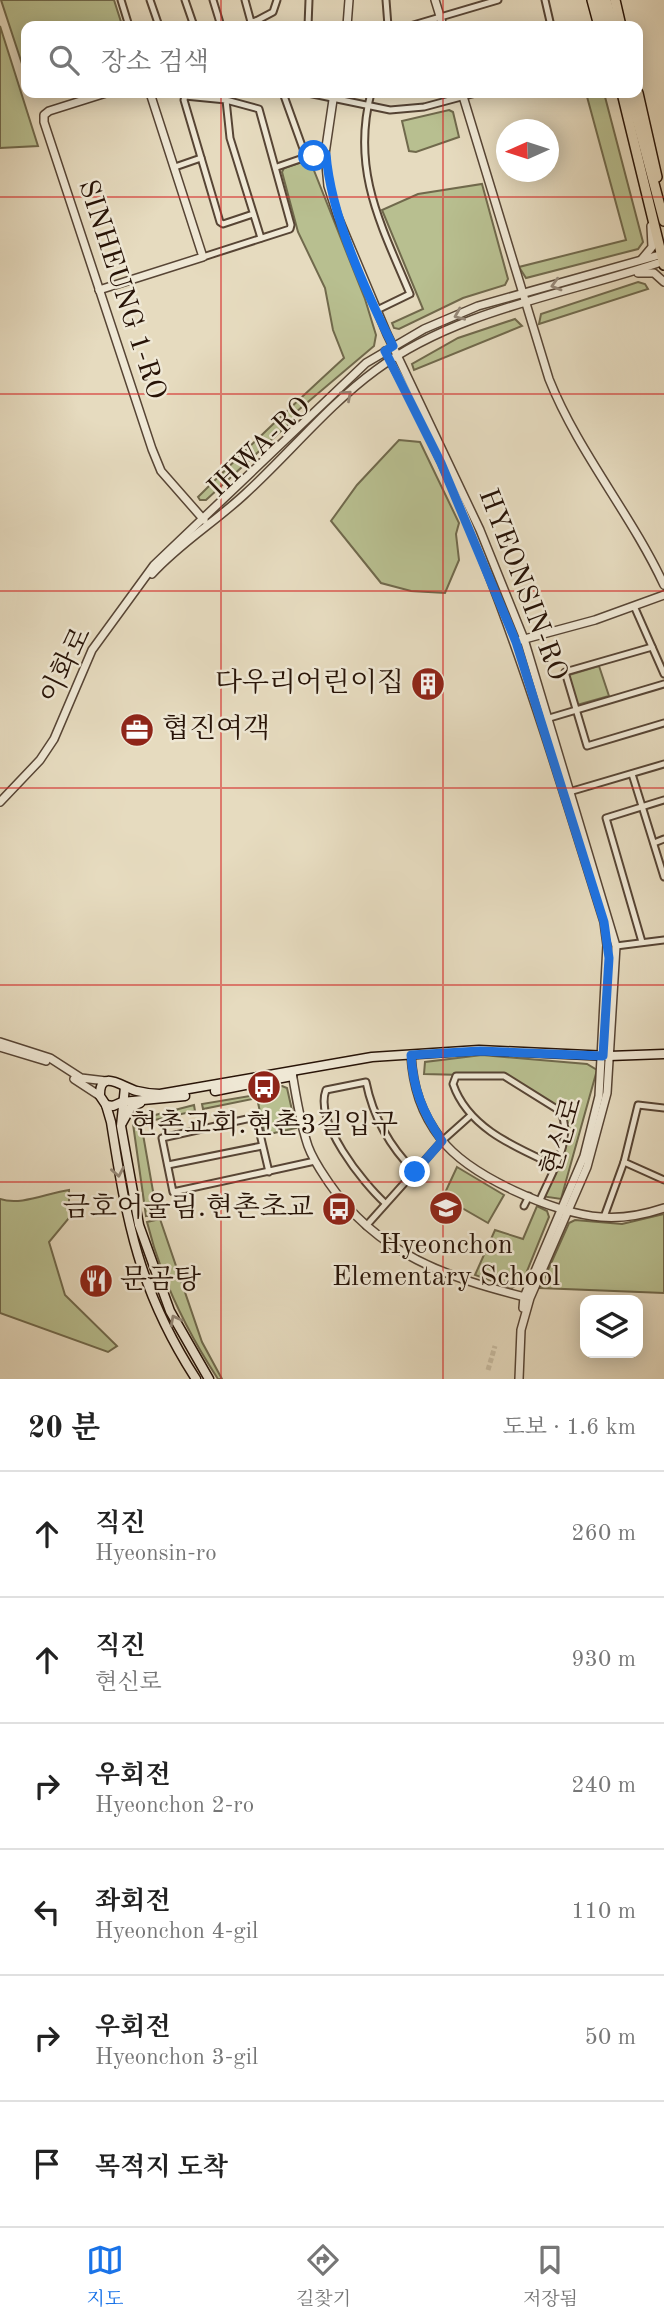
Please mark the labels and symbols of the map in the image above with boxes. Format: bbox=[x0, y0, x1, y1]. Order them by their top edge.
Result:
north arrow bbox=[496, 119, 559, 182]
route start bbox=[298, 140, 329, 171]
street label: SINHEUNG 1-RO bbox=[72, 177, 170, 403]
one-way arrow bbox=[550, 277, 562, 292]
one-way arrow bbox=[453, 307, 466, 321]
one-way arrow bbox=[338, 391, 351, 403]
street label: IHWA-RO bbox=[203, 393, 317, 503]
street label: HYEONSIN-RO bbox=[473, 485, 571, 685]
street label: 이화로 bbox=[35, 623, 97, 709]
building icon: 다우리어린이집 bbox=[409, 665, 447, 703]
place label: 다우리어린이집 bbox=[215, 668, 404, 698]
office icon: 협진여객 bbox=[118, 711, 156, 749]
place label: 협진여객 bbox=[162, 714, 270, 744]
bus stop icon: 현촌교회.현촌3길입구 bbox=[245, 1068, 283, 1106]
street label: 현신로 bbox=[536, 1094, 588, 1180]
place label: 현촌교회.현촌3길입구 bbox=[130, 1109, 398, 1140]
route end bbox=[399, 1156, 430, 1187]
one-way arrow bbox=[110, 1166, 125, 1178]
school or university icon: Hyeonchon Elementary School bbox=[427, 1189, 465, 1227]
bus stop icon: 금호어울림.현촌초교 bbox=[320, 1190, 358, 1228]
place label: 금호어울림.현촌초교 bbox=[63, 1192, 314, 1223]
place label: Hyeonchon Elementary School bbox=[332, 1232, 560, 1292]
restaurant icon: 문곰탕 bbox=[77, 1262, 115, 1300]
place label: 문곰탕 bbox=[120, 1265, 201, 1295]
one-way arrow bbox=[170, 1315, 183, 1327]

